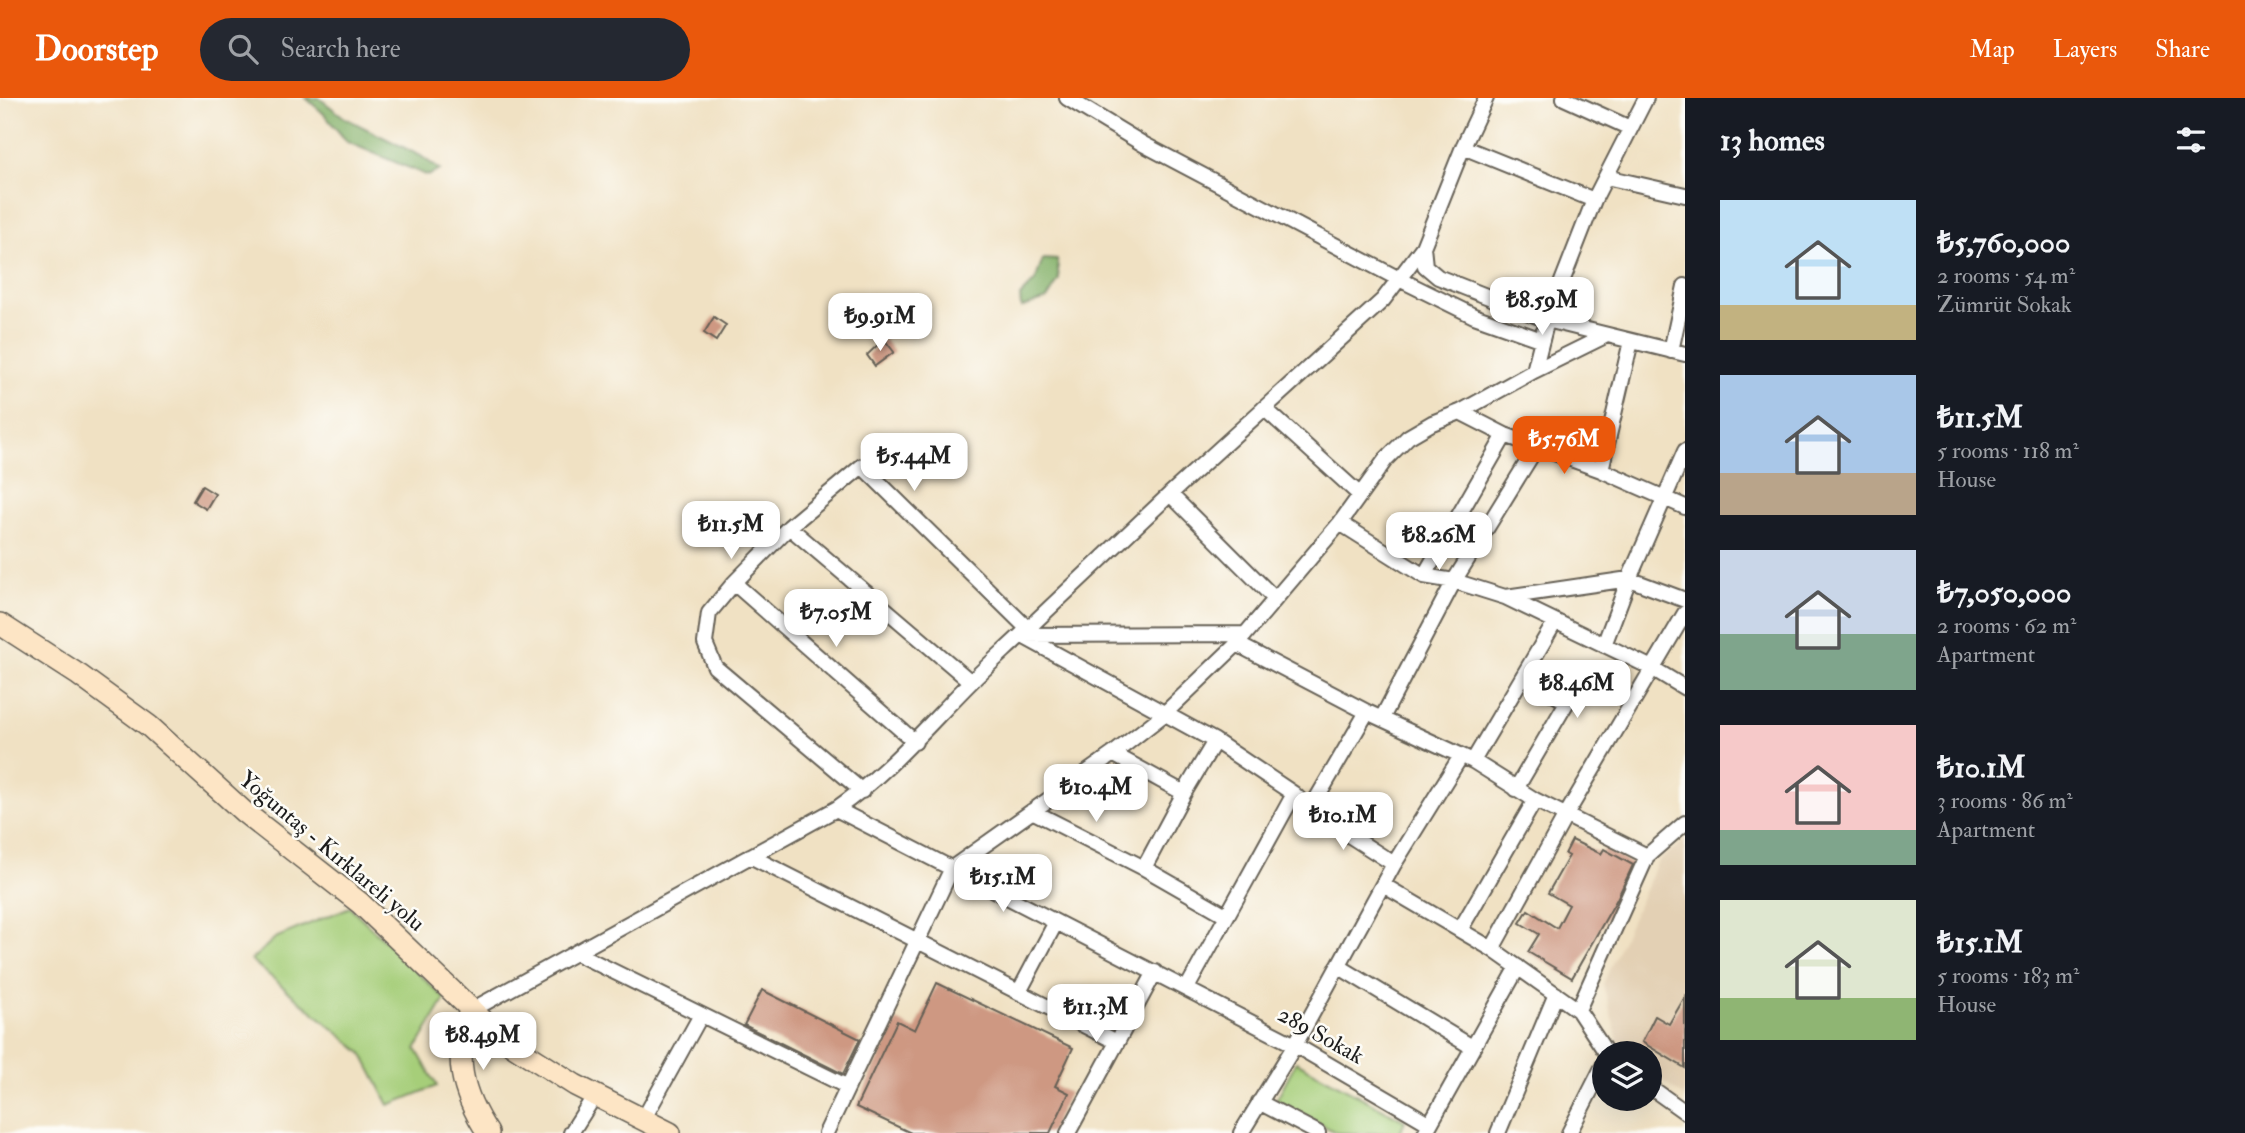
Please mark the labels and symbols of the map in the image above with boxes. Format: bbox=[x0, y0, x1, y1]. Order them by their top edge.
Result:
pin: ₺8.59M bbox=[1485, 278, 1599, 337]
pin: ₺9.91M bbox=[823, 294, 937, 353]
pin: ₺5.76M bbox=[1507, 416, 1621, 476]
pin: ₺5.44M bbox=[857, 434, 971, 493]
pin: ₺11.5M bbox=[674, 502, 788, 561]
pin: ₺8.26M bbox=[1382, 512, 1496, 572]
pin: ₺7.05M bbox=[779, 589, 893, 649]
pin: ₺8.46M bbox=[1520, 660, 1634, 720]
pin: ₺10.4M bbox=[1039, 764, 1153, 824]
street label: Yoğuntaş - Kırklareli yolu bbox=[233, 765, 431, 938]
pin: ₺10.1M bbox=[1286, 792, 1400, 852]
pin: ₺15.1M bbox=[946, 854, 1060, 914]
pin: ₺11.3M bbox=[1039, 984, 1153, 1044]
street label: 289 Sokak bbox=[1273, 1000, 1369, 1070]
pin: ₺8.49M bbox=[426, 1012, 540, 1072]

